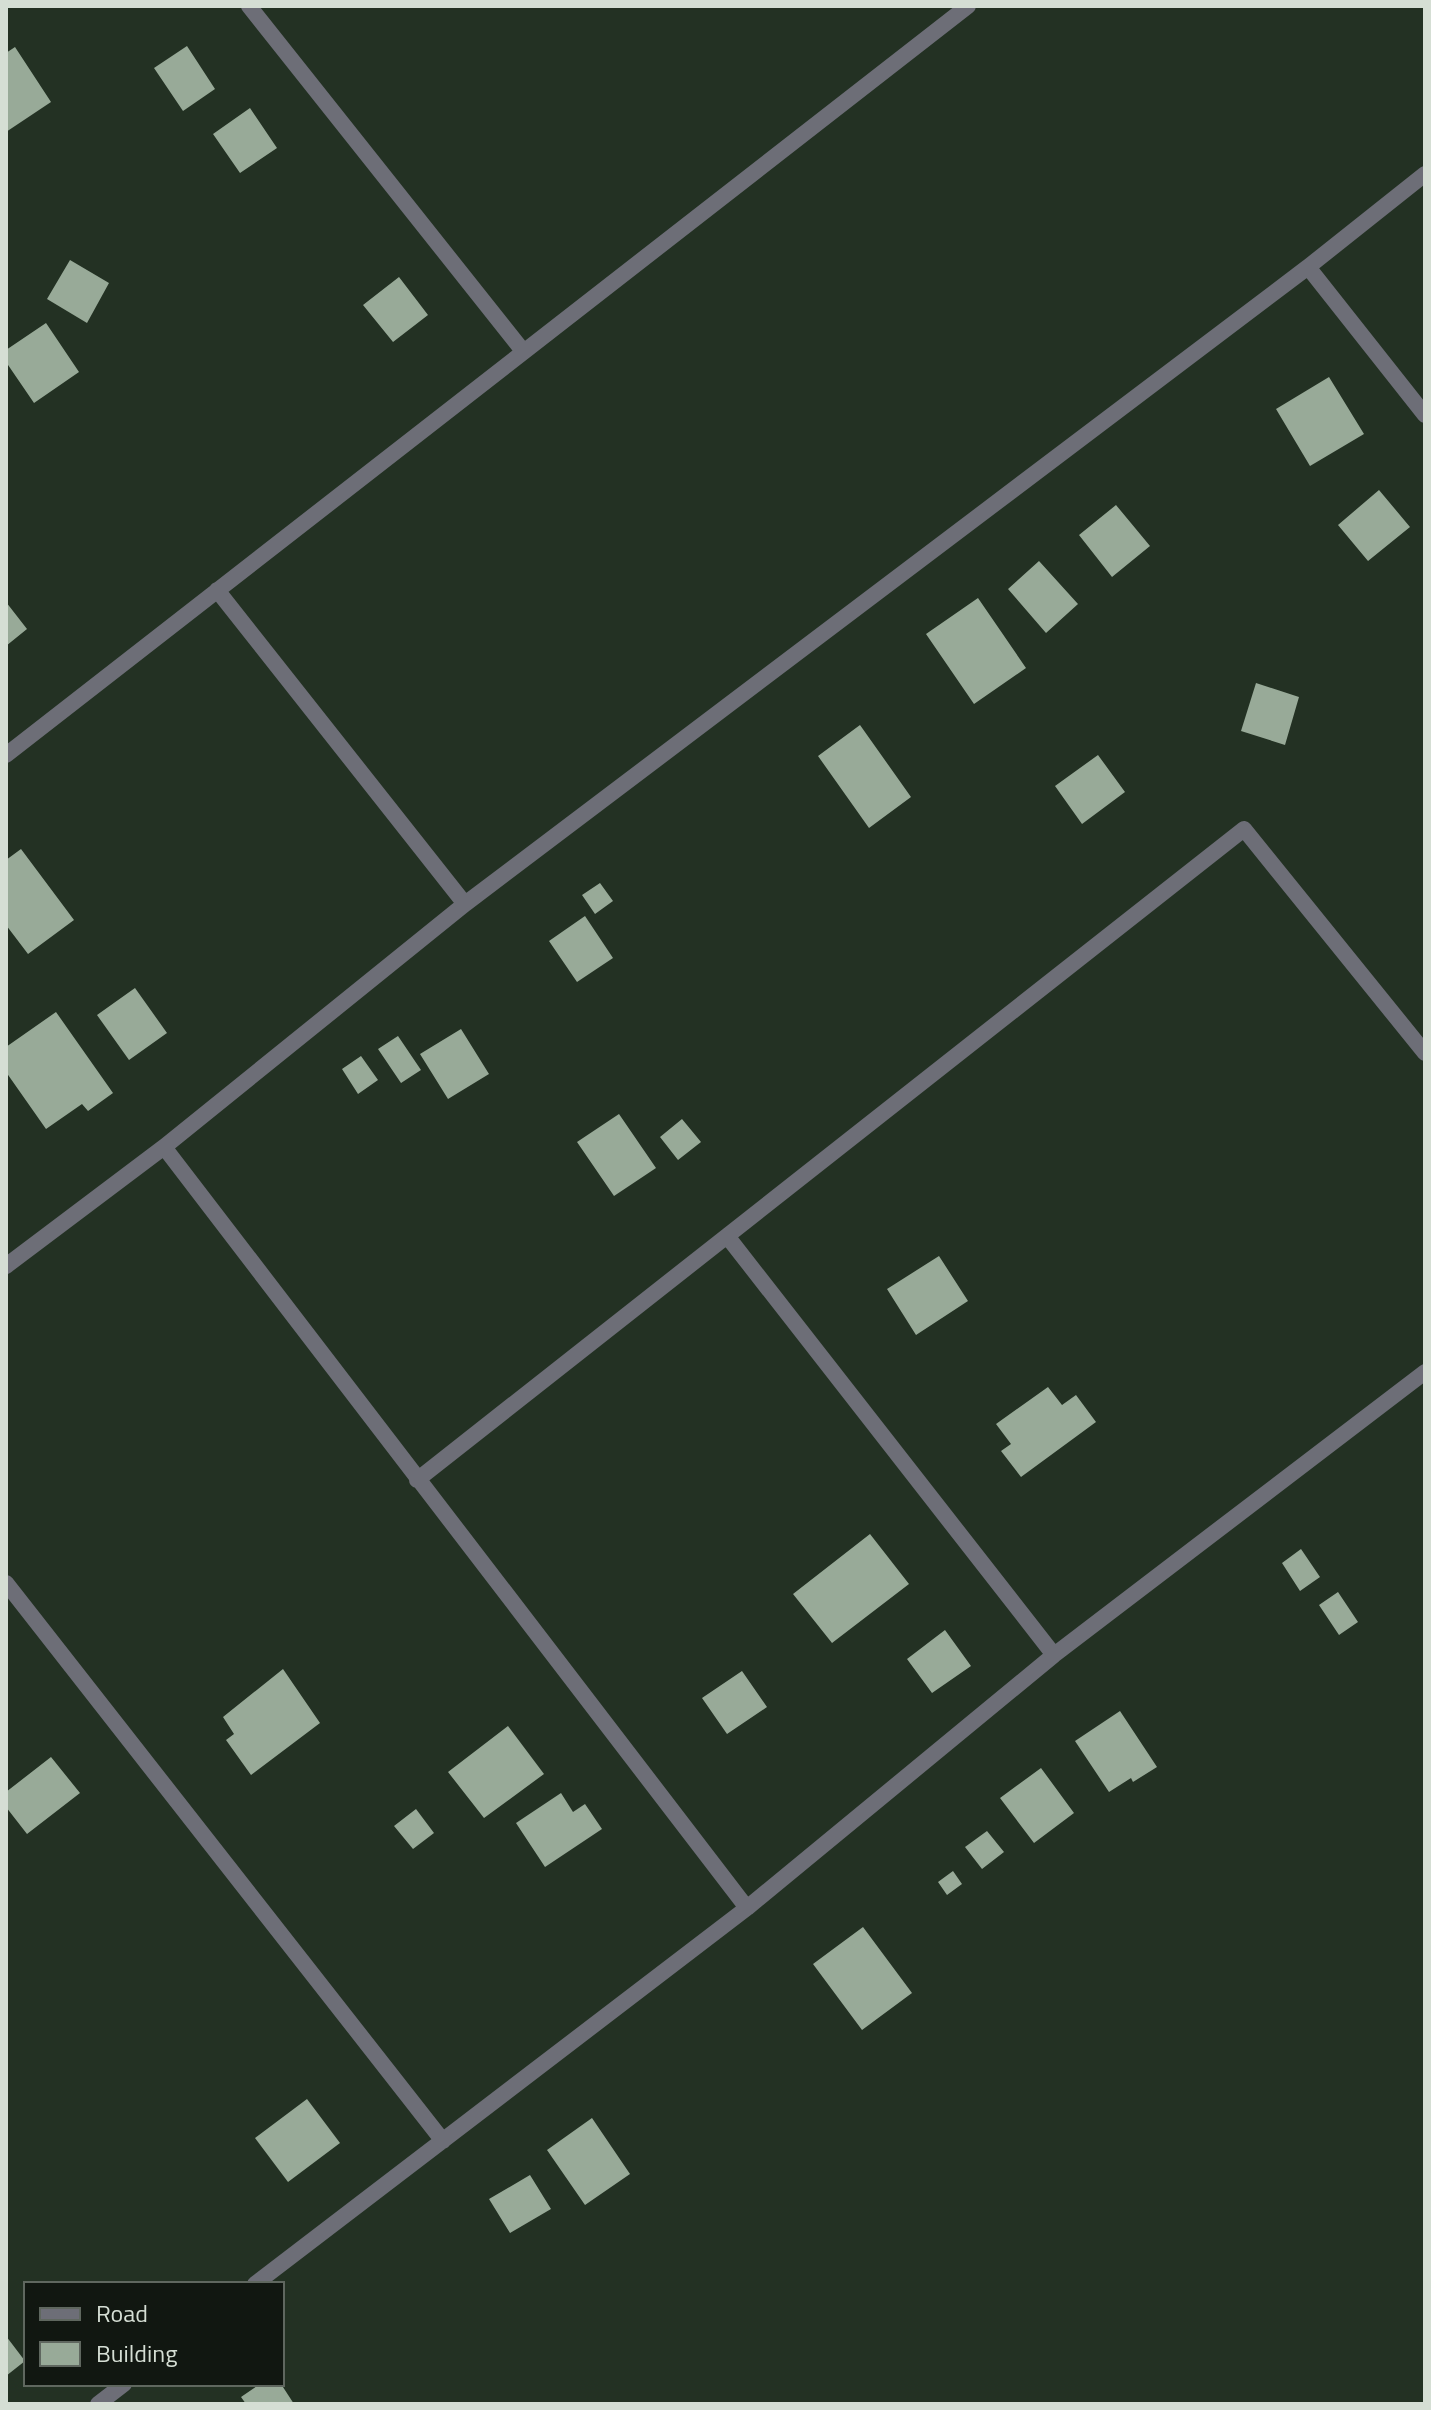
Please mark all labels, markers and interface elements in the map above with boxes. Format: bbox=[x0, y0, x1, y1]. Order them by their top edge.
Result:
legend bbox=[24, 2282, 284, 2386]
text: Road bbox=[96, 2295, 148, 2331]
text: Building bbox=[96, 2335, 178, 2371]

